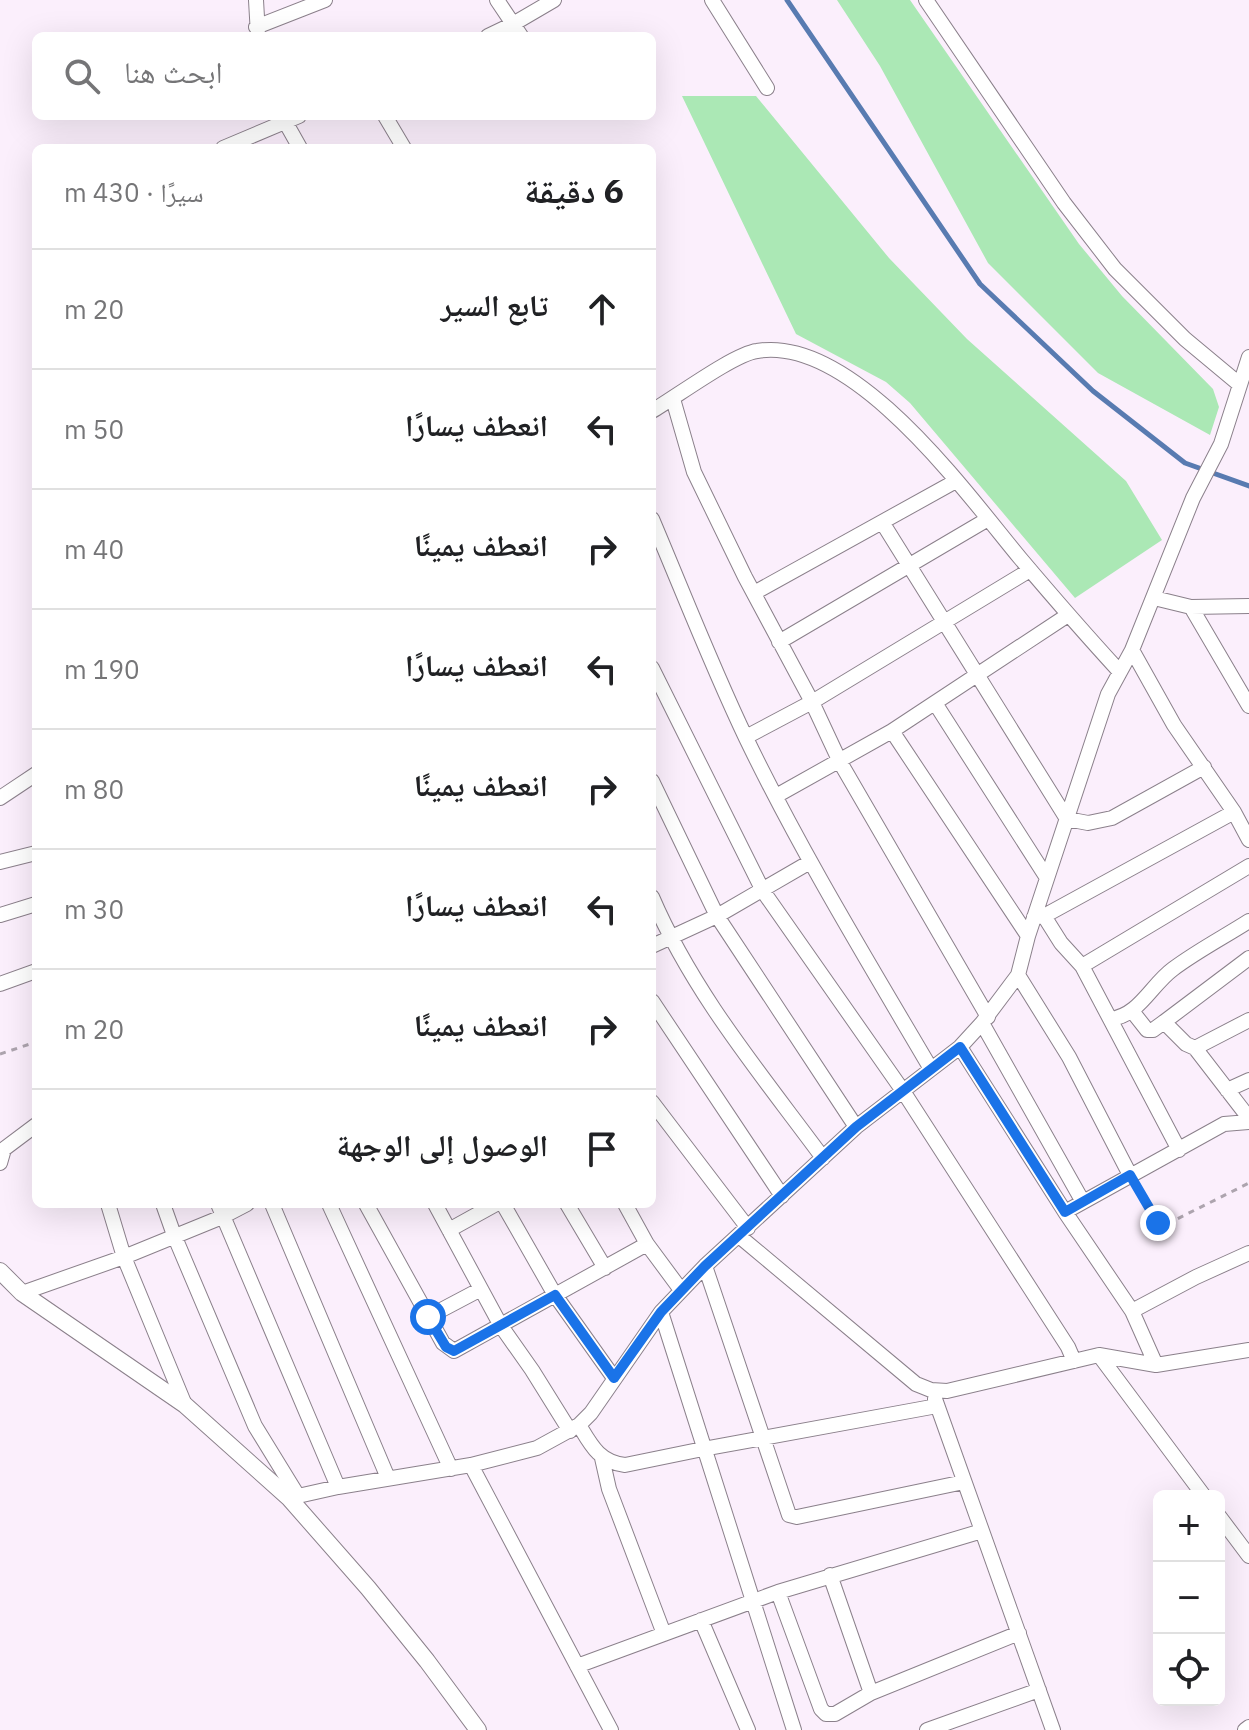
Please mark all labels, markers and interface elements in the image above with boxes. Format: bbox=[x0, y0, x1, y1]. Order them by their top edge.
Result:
search box bbox=[32, 32, 656, 120]
text: ابحث هنا bbox=[124, 52, 223, 91]
icon: search bbox=[60, 54, 104, 98]
text: 6 دقيقة bbox=[524, 168, 624, 212]
text: سيرًا · 430 m bbox=[64, 175, 204, 209]
text: تابع السير bbox=[441, 285, 548, 324]
icon: ahead bbox=[580, 287, 624, 331]
text: 20 m bbox=[64, 292, 124, 326]
text: انعطف يسارًا bbox=[405, 405, 548, 444]
icon: left bbox=[580, 407, 624, 451]
text: 50 m bbox=[64, 412, 124, 446]
text: انعطف يمينًا bbox=[414, 525, 548, 564]
icon: right bbox=[580, 527, 624, 571]
text: 40 m bbox=[64, 532, 124, 566]
text: انعطف يسارًا bbox=[405, 645, 548, 684]
icon: left bbox=[580, 647, 624, 691]
text: 190 m bbox=[64, 652, 140, 686]
text: انعطف يمينًا bbox=[414, 765, 548, 804]
icon: right bbox=[580, 767, 624, 811]
text: 80 m bbox=[64, 772, 124, 806]
text: انعطف يسارًا bbox=[405, 885, 548, 924]
icon: left bbox=[580, 887, 624, 931]
text: 30 m bbox=[64, 892, 124, 926]
text: انعطف يمينًا bbox=[414, 1005, 548, 1044]
icon: right bbox=[580, 1007, 624, 1051]
text: 20 m bbox=[64, 1012, 124, 1046]
text: الوصول إلى الوجهة bbox=[337, 1125, 548, 1164]
icon: arrive bbox=[580, 1127, 624, 1171]
route end bbox=[1140, 1205, 1176, 1241]
route start bbox=[410, 1299, 446, 1335]
map controls bbox=[1153, 1490, 1225, 1706]
button: + bbox=[1153, 1490, 1225, 1562]
button: − bbox=[1153, 1562, 1225, 1634]
button: locate bbox=[1153, 1634, 1225, 1706]

